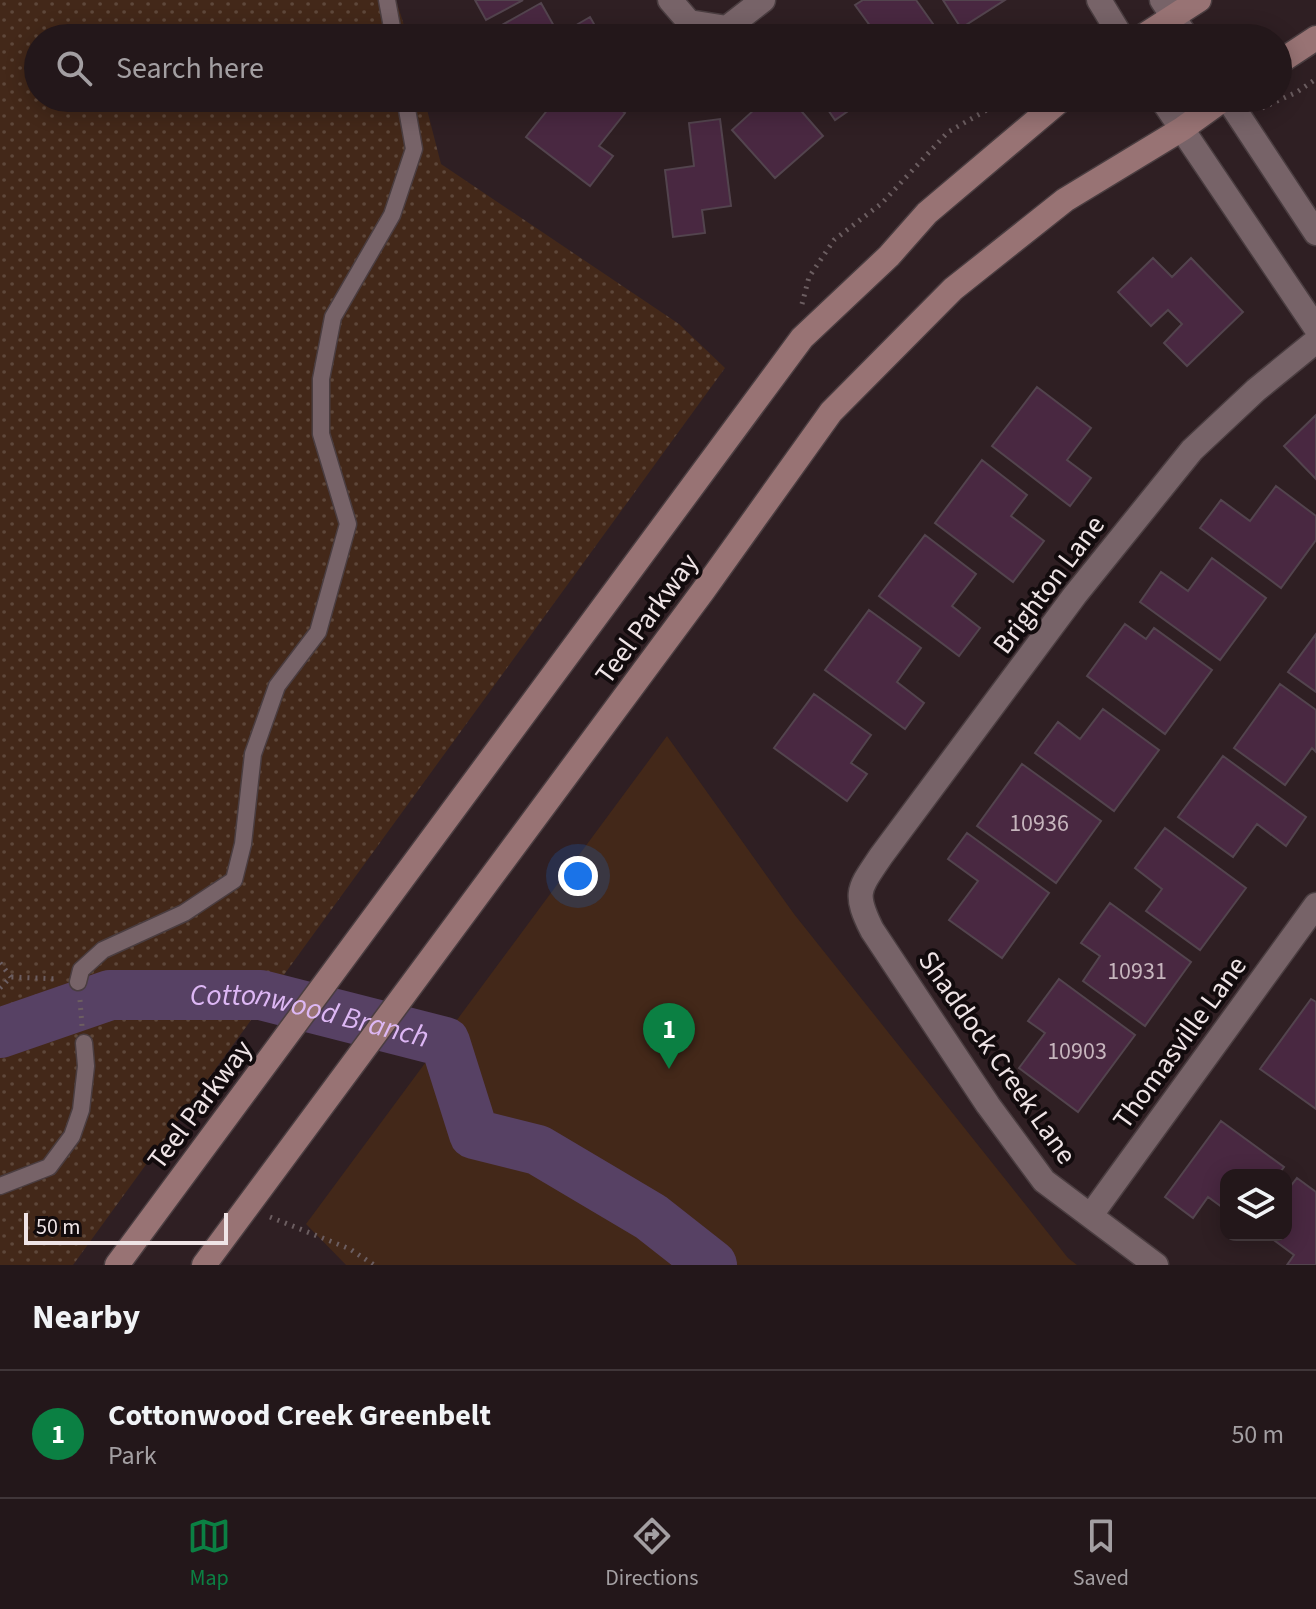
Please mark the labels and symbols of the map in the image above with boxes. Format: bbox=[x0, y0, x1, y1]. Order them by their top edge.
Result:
street label: Brighton Lane bbox=[983, 507, 1114, 662]
street label: Teel Parkway bbox=[586, 545, 708, 692]
house number: 10936 bbox=[1009, 806, 1069, 841]
your location bbox=[558, 856, 598, 896]
street label: Shaddock Creek Lane bbox=[908, 943, 1086, 1172]
street label: Thomasville Lane bbox=[1103, 948, 1256, 1137]
house number: 10931 bbox=[1107, 954, 1167, 989]
water label: Cottonwood Branch bbox=[190, 973, 433, 1059]
pin: 1 bbox=[643, 1003, 695, 1069]
street label: Teel Parkway bbox=[138, 1031, 262, 1178]
house number: 10903 bbox=[1047, 1034, 1107, 1069]
scale bar bbox=[24, 1209, 228, 1245]

